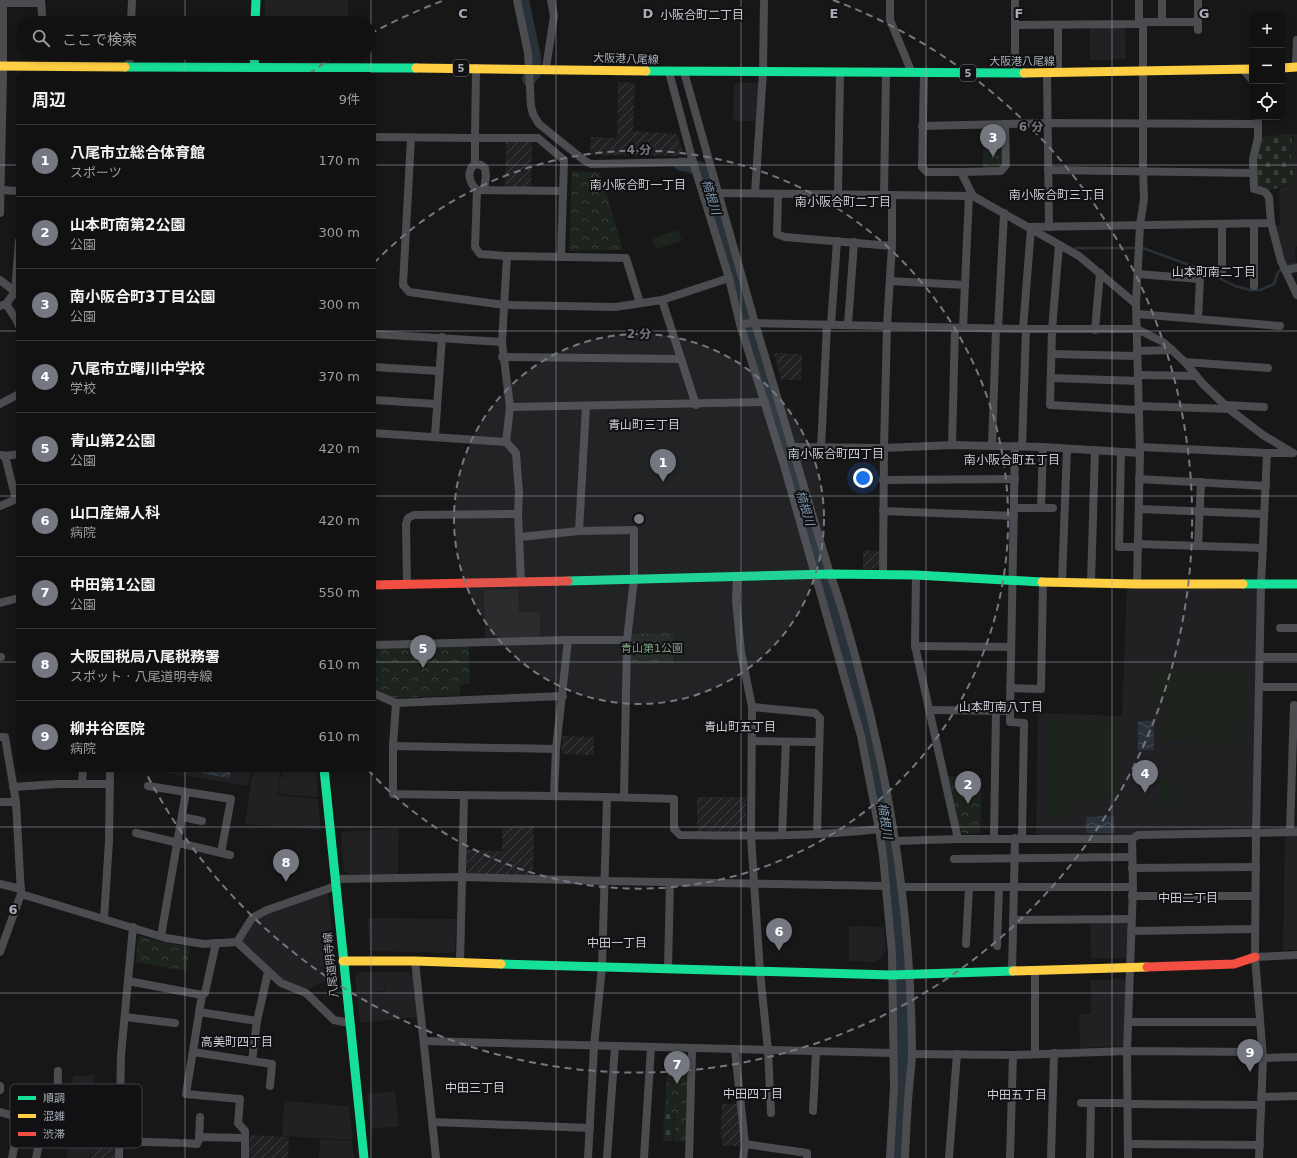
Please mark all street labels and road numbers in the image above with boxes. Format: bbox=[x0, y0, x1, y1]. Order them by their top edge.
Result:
street label: 大阪港八尾線 bbox=[593, 51, 659, 67]
street label: 大阪港八尾線 bbox=[989, 55, 1055, 68]
road number: 5 bbox=[453, 60, 469, 76]
road number: 5 bbox=[960, 65, 976, 81]
street label: 八尾道明寺線 bbox=[321, 932, 341, 998]

